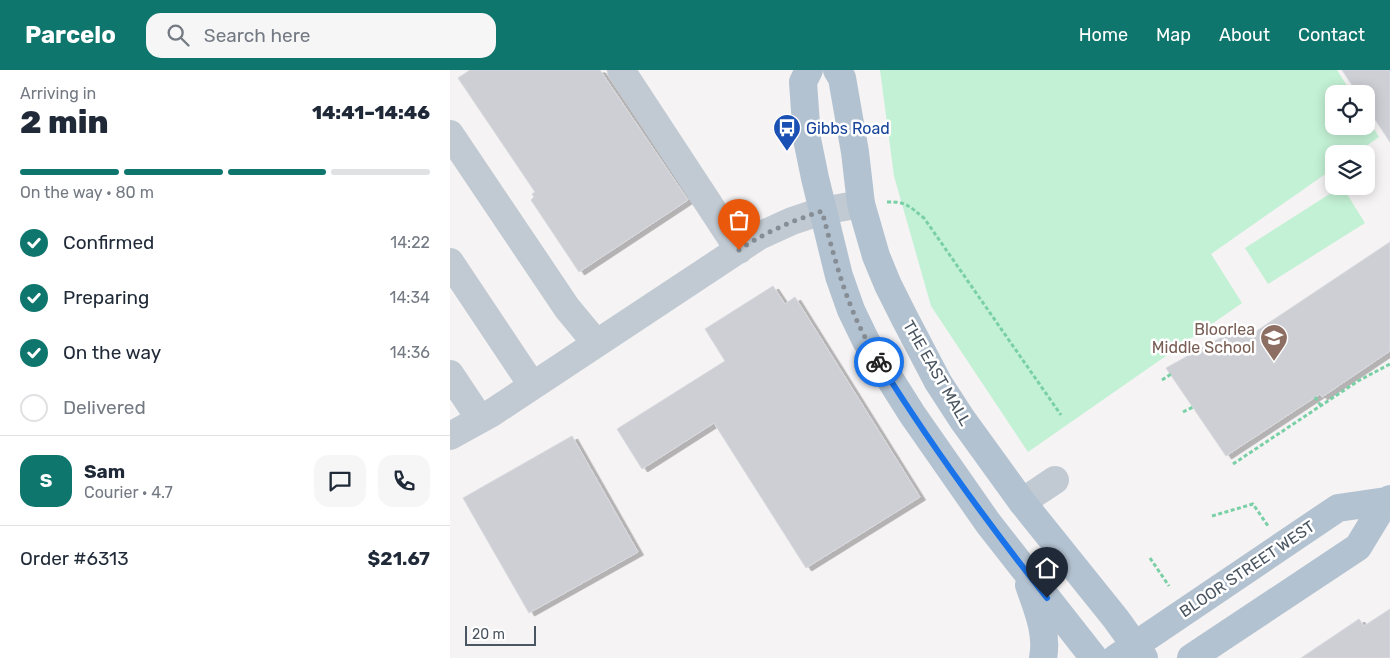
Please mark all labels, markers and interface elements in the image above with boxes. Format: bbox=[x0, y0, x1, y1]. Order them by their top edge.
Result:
search box bbox=[146, 13, 496, 58]
text: Parcelo bbox=[25, 21, 116, 49]
icon: search bbox=[164, 21, 192, 49]
text: Search here bbox=[204, 24, 310, 47]
text: Home bbox=[1079, 24, 1128, 46]
text: Map bbox=[1156, 24, 1191, 46]
text: About bbox=[1219, 24, 1270, 46]
text: Contact bbox=[1298, 24, 1365, 46]
text: Arriving in bbox=[20, 84, 96, 103]
map controls bbox=[1325, 85, 1375, 195]
button: locate bbox=[1325, 85, 1375, 135]
text: 14:41–14:46 bbox=[312, 101, 430, 124]
text: 2 min bbox=[20, 103, 109, 141]
bus stop icon: Gibbs Road bbox=[772, 113, 802, 152]
place label: Gibbs Road bbox=[806, 119, 890, 138]
button: layers bbox=[1325, 145, 1375, 195]
text: On the way · 80 m bbox=[20, 183, 154, 202]
pin bbox=[718, 199, 760, 250]
icon: bag bbox=[725, 206, 753, 234]
icon: check bbox=[20, 229, 48, 257]
text: Confirmed bbox=[63, 231, 154, 254]
text: 14:22 bbox=[390, 233, 430, 252]
icon: check bbox=[20, 284, 48, 312]
text: Preparing bbox=[63, 286, 149, 309]
text: 14:34 bbox=[390, 288, 430, 307]
street label: THE EAST MALL bbox=[899, 317, 975, 429]
place label: Bloorlea Middle School bbox=[1152, 320, 1255, 357]
school or university icon: Bloorlea Middle School bbox=[1259, 323, 1289, 362]
courier bbox=[854, 337, 904, 387]
icon: check bbox=[20, 339, 48, 367]
text: On the way bbox=[63, 341, 161, 364]
text: 14:36 bbox=[390, 343, 430, 362]
icon: bike bbox=[865, 348, 893, 376]
text: Delivered bbox=[63, 396, 146, 419]
button: chat bbox=[314, 455, 366, 507]
button: phone bbox=[378, 455, 430, 507]
text: Sam bbox=[84, 460, 125, 483]
text: S bbox=[40, 469, 52, 492]
text: Courier · 4.7 bbox=[84, 483, 173, 502]
street label: BLOOR STREET WEST bbox=[1176, 517, 1318, 621]
text: Order #6313 bbox=[20, 547, 129, 570]
text: $21.67 bbox=[368, 547, 430, 570]
pin bbox=[1026, 547, 1068, 598]
icon: home bbox=[1033, 554, 1061, 582]
scale bar bbox=[465, 623, 536, 646]
text: 20 m bbox=[472, 626, 505, 643]

